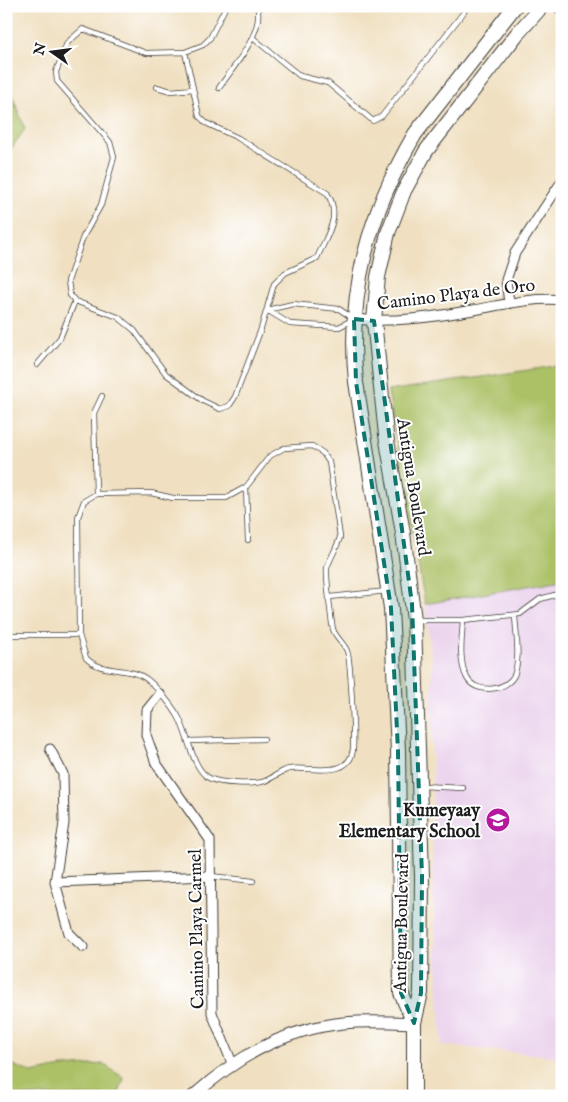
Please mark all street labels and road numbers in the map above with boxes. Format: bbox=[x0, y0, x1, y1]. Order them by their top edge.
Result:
street label: Camino Playa de Oro bbox=[376, 274, 537, 317]
street label: Antigua Boulevard bbox=[390, 416, 435, 558]
street label: Camino Playa Carmel bbox=[185, 849, 210, 1009]
street label: Antigua Boulevard bbox=[390, 853, 415, 994]

